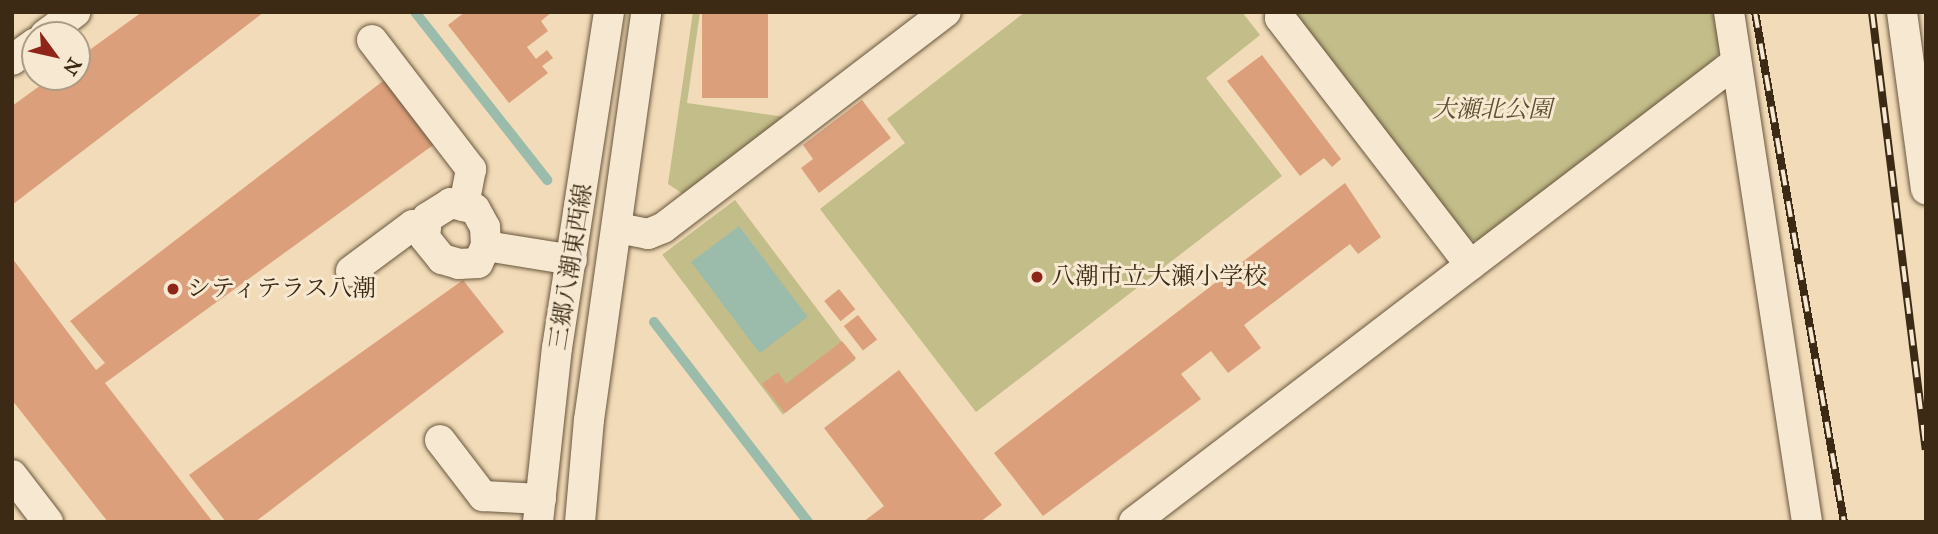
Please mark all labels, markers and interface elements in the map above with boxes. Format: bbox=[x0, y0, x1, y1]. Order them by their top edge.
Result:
north arrow bbox=[21, 21, 91, 91]
text: N bbox=[58, 54, 86, 80]
park label: 大瀬北公園 bbox=[1432, 96, 1552, 124]
street label: 三郷八潮東西線 bbox=[544, 182, 598, 352]
place label: 八潮市立大瀬小学校 bbox=[1051, 263, 1267, 291]
marker: 八潮市立大瀬小学校 bbox=[1029, 269, 1045, 285]
place label: シティテラス八潮 bbox=[187, 275, 379, 303]
marker: シティテラス八潮 bbox=[165, 281, 181, 297]

